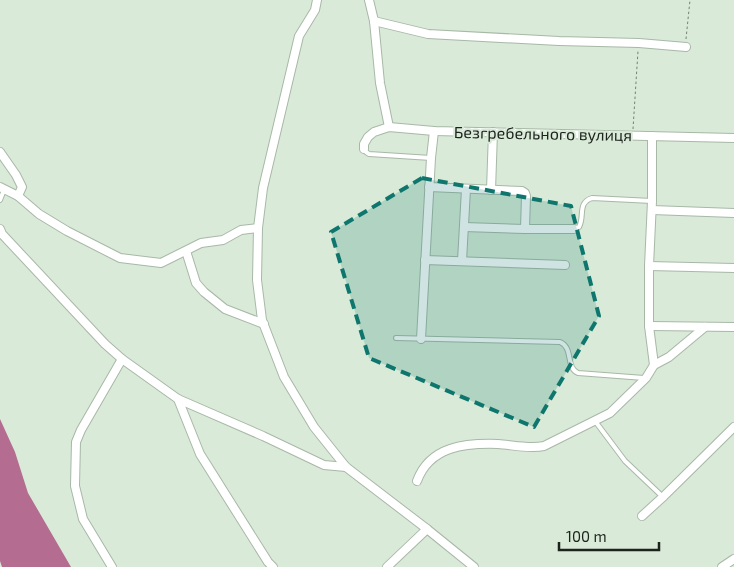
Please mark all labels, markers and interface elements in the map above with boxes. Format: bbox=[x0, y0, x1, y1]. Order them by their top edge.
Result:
street label: Безгребельного вулиця bbox=[454, 122, 632, 145]
scale bar bbox=[559, 520, 659, 552]
text: 100 m bbox=[566, 527, 607, 545]

